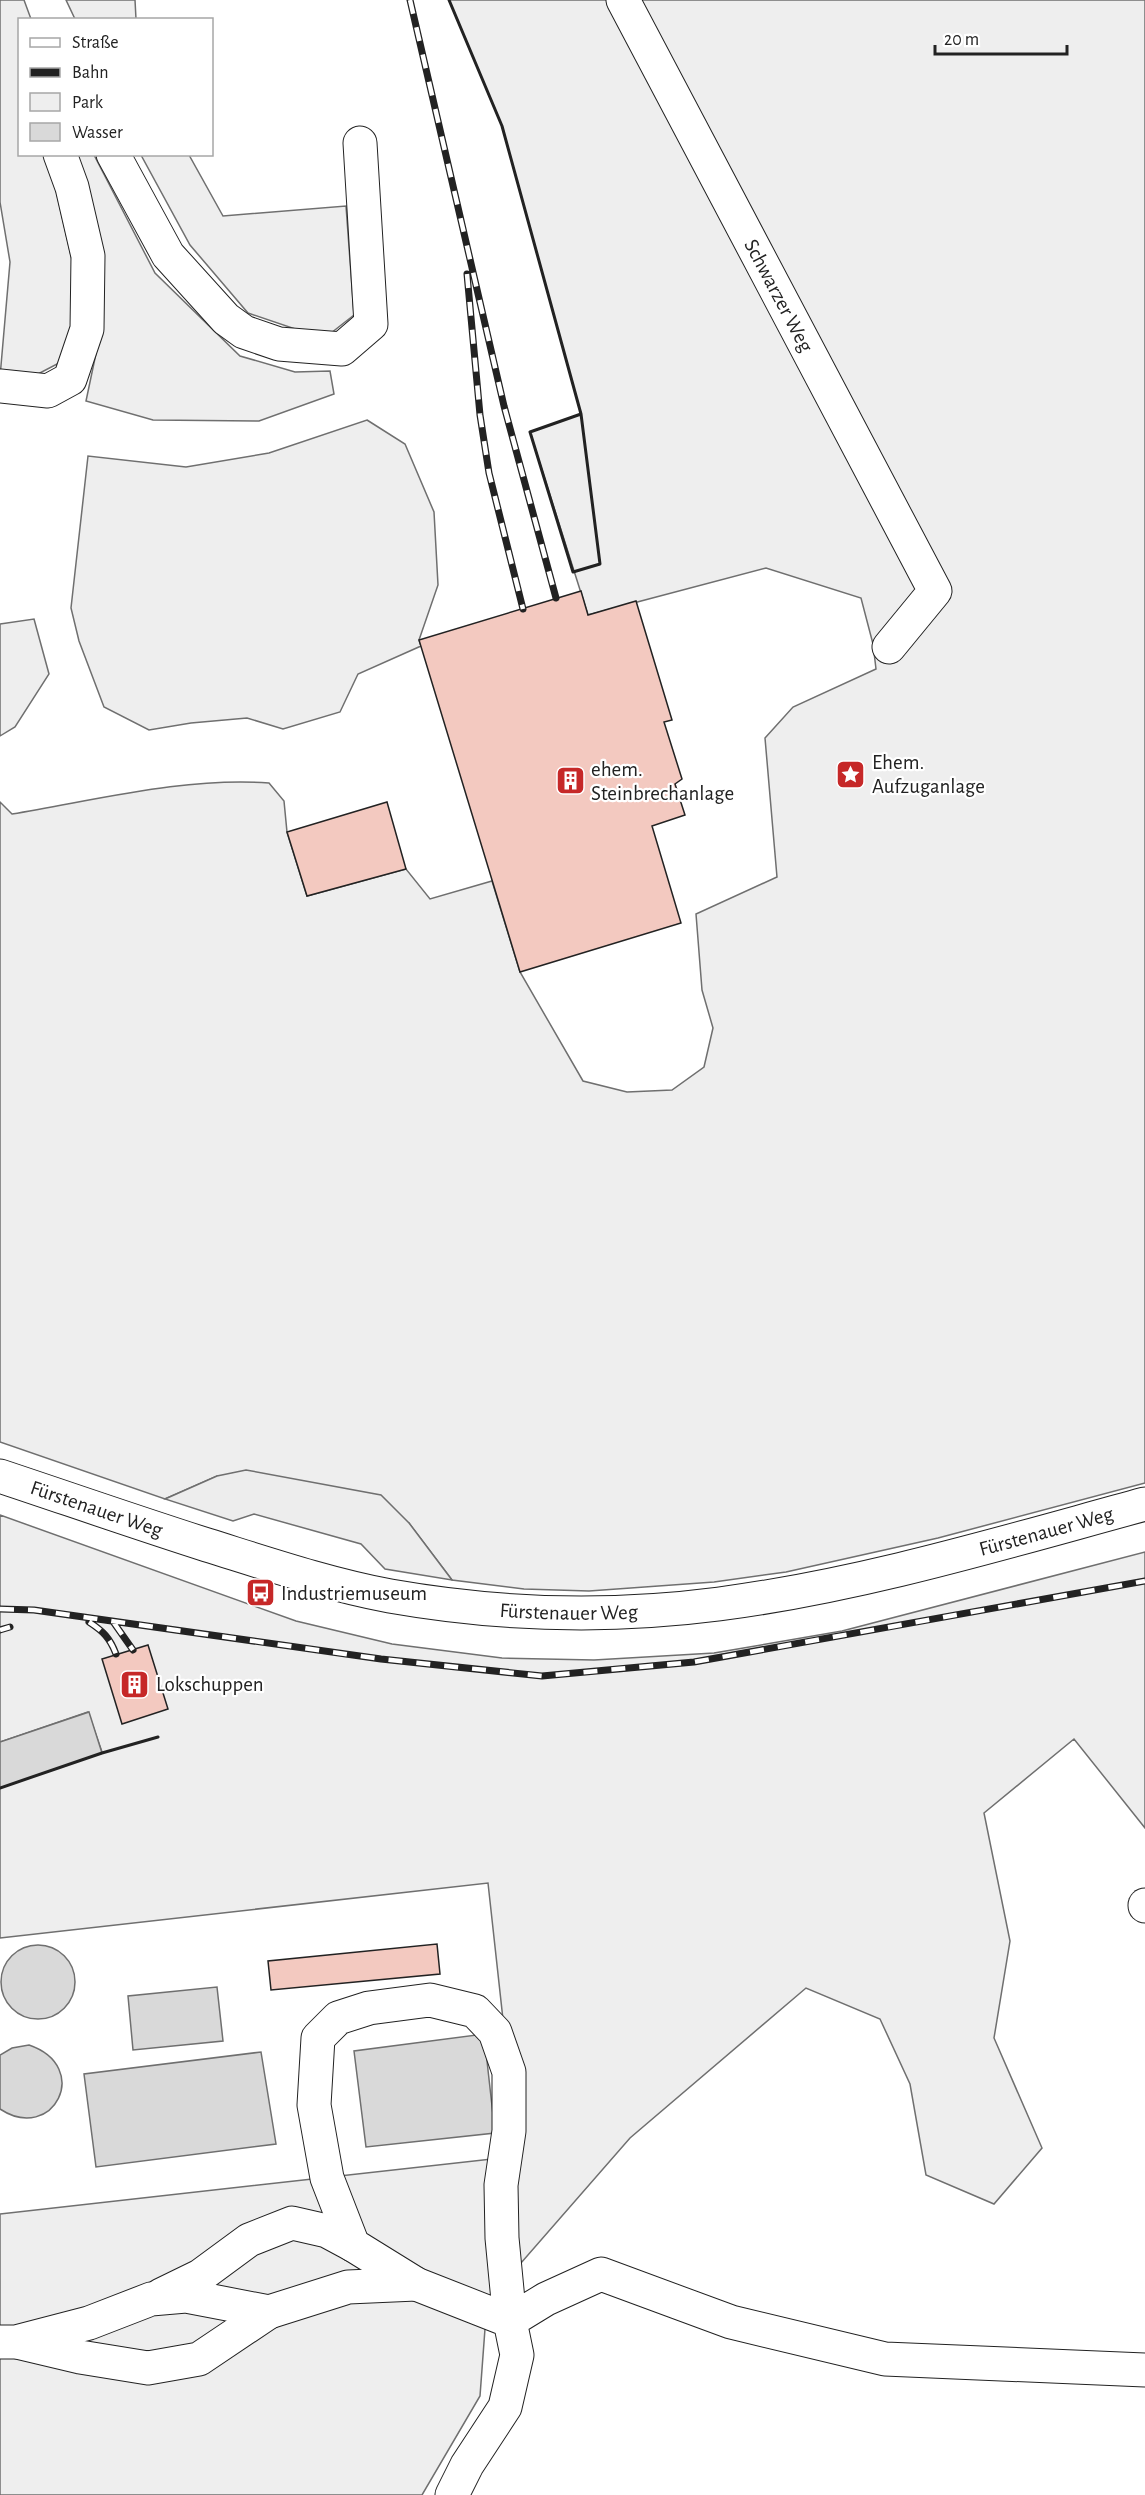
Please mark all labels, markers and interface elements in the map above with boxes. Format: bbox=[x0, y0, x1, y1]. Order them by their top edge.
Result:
legend bbox=[18, 18, 213, 156]
scale bar bbox=[935, 18, 1067, 56]
text: 20 m bbox=[944, 31, 979, 49]
text: Straße bbox=[72, 34, 118, 52]
text: Bahn bbox=[72, 64, 108, 82]
text: Park bbox=[72, 94, 104, 112]
text: Wasser bbox=[72, 124, 123, 142]
street label: Schwarzer Weg bbox=[741, 236, 818, 356]
place label: Ehem. Aufzuganlage bbox=[872, 752, 985, 797]
place icon: Ehem. Aufzuganlage bbox=[835, 758, 867, 790]
place label: ehem. Steinbrechanlage bbox=[591, 759, 734, 804]
building icon: ehem. Steinbrechanlage bbox=[554, 765, 586, 797]
street label: Fürstenauer Weg bbox=[28, 1477, 166, 1541]
street label: Fürstenauer Weg bbox=[977, 1502, 1116, 1559]
bus stop icon: Industriemuseum bbox=[244, 1577, 276, 1609]
place label: Industriemuseum bbox=[281, 1583, 427, 1604]
street label: Fürstenauer Weg bbox=[499, 1599, 639, 1623]
building icon: Lokschuppen bbox=[119, 1668, 151, 1700]
place label: Lokschuppen bbox=[156, 1674, 264, 1695]

